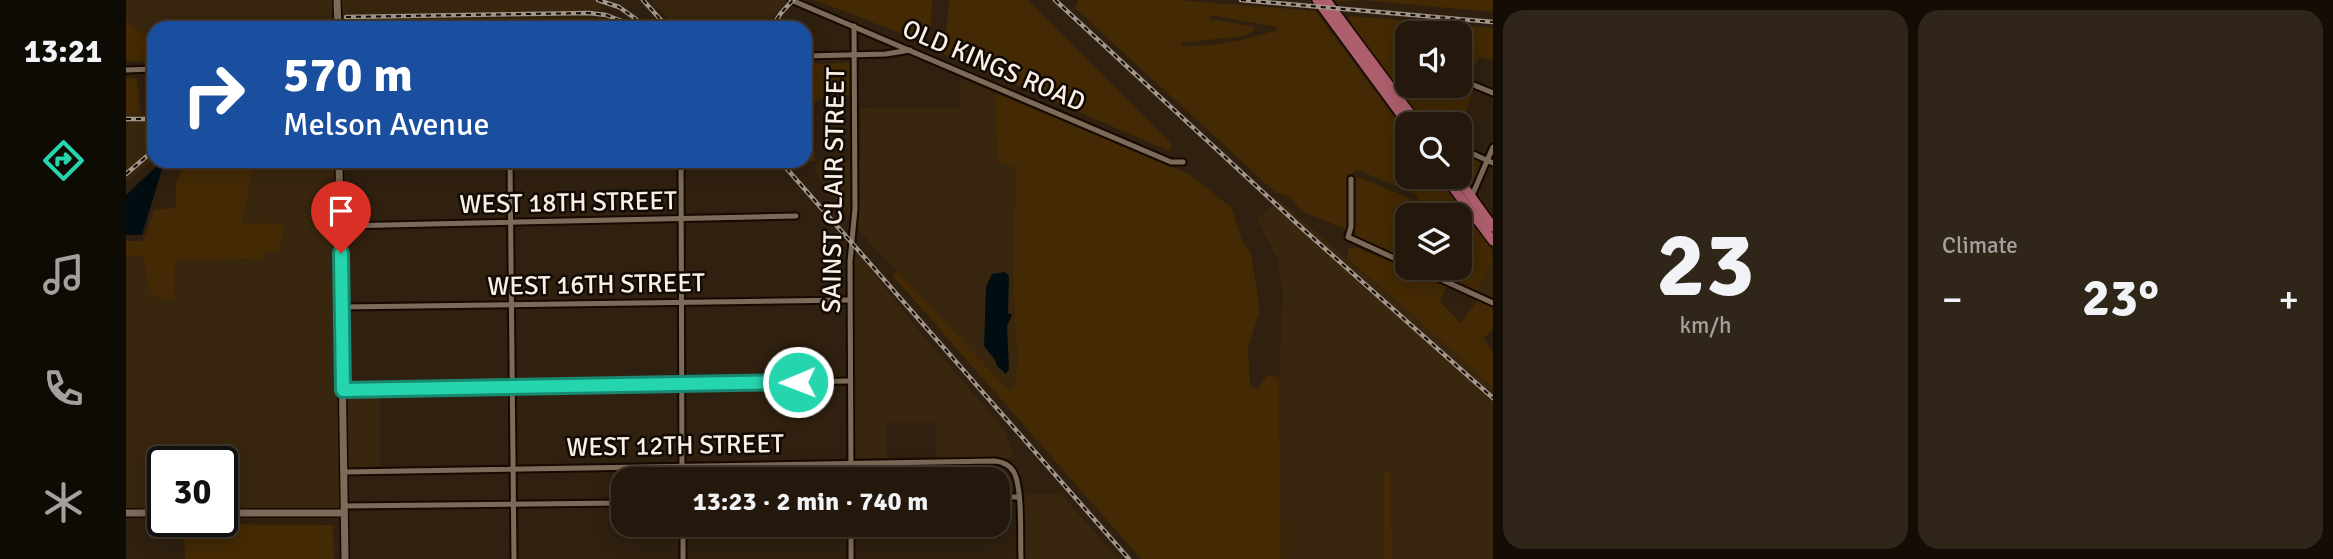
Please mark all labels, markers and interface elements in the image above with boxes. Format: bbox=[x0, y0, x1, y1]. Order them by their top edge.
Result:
street label: OLD KINGS ROAD bbox=[897, 13, 1090, 119]
map controls bbox=[1395, 21, 1472, 280]
button: sound bbox=[1395, 21, 1472, 98]
text: 13:21 bbox=[24, 32, 102, 71]
text: 570 m bbox=[283, 45, 413, 105]
icon: right bbox=[168, 49, 259, 140]
street label: SAINST CLAIR STREET bbox=[816, 66, 852, 313]
text: Melson Avenue bbox=[283, 105, 489, 144]
button: search bbox=[1395, 112, 1472, 189]
icon: directions bbox=[39, 136, 88, 185]
pin bbox=[311, 181, 371, 253]
street label: WEST 18TH STREET bbox=[459, 185, 677, 221]
icon: arrive bbox=[322, 192, 360, 230]
button: layers bbox=[1395, 203, 1472, 280]
text: 23 bbox=[1656, 209, 1755, 322]
text: Climate bbox=[1942, 231, 2018, 260]
icon: music bbox=[39, 250, 88, 299]
text: 23° bbox=[2082, 266, 2159, 330]
street label: WEST 16TH STREET bbox=[487, 267, 705, 303]
text: − bbox=[1942, 276, 1963, 323]
text: + bbox=[2278, 276, 2299, 323]
text: km/h bbox=[1679, 311, 1732, 340]
position arrow bbox=[761, 345, 835, 419]
icon: phone bbox=[39, 364, 88, 413]
street label: WEST 12TH STREET bbox=[566, 428, 784, 464]
speed limit sign: 30 bbox=[147, 446, 238, 537]
icon: climate bbox=[39, 478, 88, 527]
text: 13:23 · 2 min · 740 m bbox=[693, 486, 928, 518]

